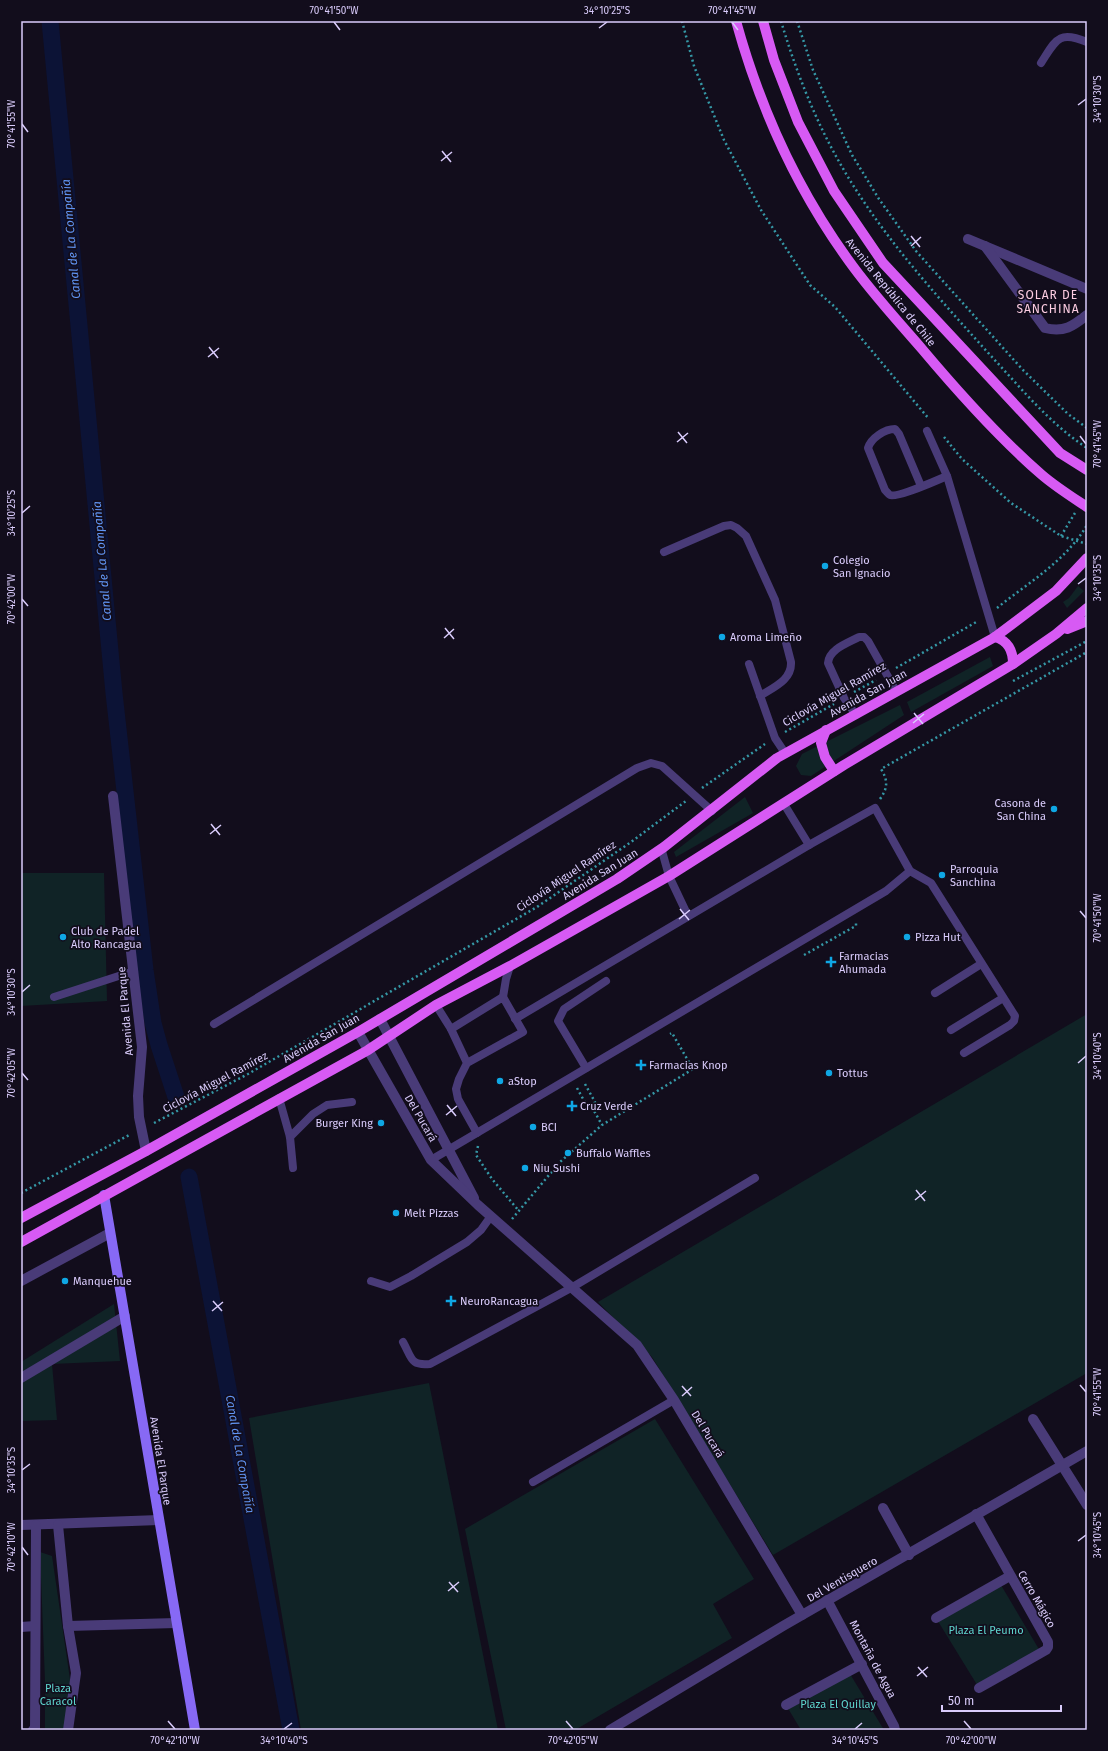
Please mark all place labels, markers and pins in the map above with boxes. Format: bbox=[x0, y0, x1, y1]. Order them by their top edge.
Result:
place label: Colegio San Ignacio bbox=[833, 554, 891, 580]
marker: Colegio San Ignacio bbox=[820, 561, 830, 571]
place label: Aroma Limeño bbox=[730, 631, 802, 644]
marker: Aroma Limeño bbox=[717, 632, 727, 642]
place label: Casona de San China bbox=[995, 797, 1046, 823]
marker: Casona de San China bbox=[1049, 804, 1059, 814]
place label: Parroquia Sanchina bbox=[950, 863, 998, 889]
marker: Parroquia Sanchina bbox=[937, 870, 947, 880]
place label: Club de Padel Alto Rancagua bbox=[71, 925, 142, 951]
place label: Pizza Hut bbox=[915, 931, 961, 944]
marker: Club de Padel Alto Rancagua bbox=[58, 932, 68, 942]
marker: Pizza Hut bbox=[902, 932, 912, 942]
place label: Farmacias Ahumada bbox=[839, 950, 889, 976]
marker: Farmacias Ahumada bbox=[826, 957, 836, 967]
place label: Farmacias Knop bbox=[649, 1059, 728, 1072]
marker: Farmacias Knop bbox=[636, 1060, 646, 1070]
place label: Tottus bbox=[837, 1067, 868, 1080]
marker: Tottus bbox=[824, 1068, 834, 1078]
place label: aStop bbox=[508, 1075, 537, 1088]
marker: aStop bbox=[495, 1076, 505, 1086]
place label: Cruz Verde bbox=[580, 1100, 633, 1113]
marker: Cruz Verde bbox=[567, 1101, 577, 1111]
place label: Burger King bbox=[315, 1117, 373, 1130]
marker: Burger King bbox=[376, 1118, 386, 1128]
place label: BCI bbox=[541, 1121, 557, 1134]
marker: BCI bbox=[528, 1122, 538, 1132]
place label: Buffalo Waffles bbox=[576, 1147, 651, 1160]
marker: Buffalo Waffles bbox=[563, 1148, 573, 1158]
place label: Niu Sushi bbox=[533, 1162, 580, 1175]
marker: Niu Sushi bbox=[520, 1163, 530, 1173]
place label: Melt Pizzas bbox=[404, 1207, 459, 1220]
marker: Melt Pizzas bbox=[391, 1208, 401, 1218]
place label: Manquehue bbox=[73, 1275, 132, 1288]
marker: Manquehue bbox=[60, 1276, 70, 1286]
marker: NeuroRancagua bbox=[445, 1295, 457, 1307]
place label: NeuroRancagua bbox=[460, 1295, 538, 1308]

